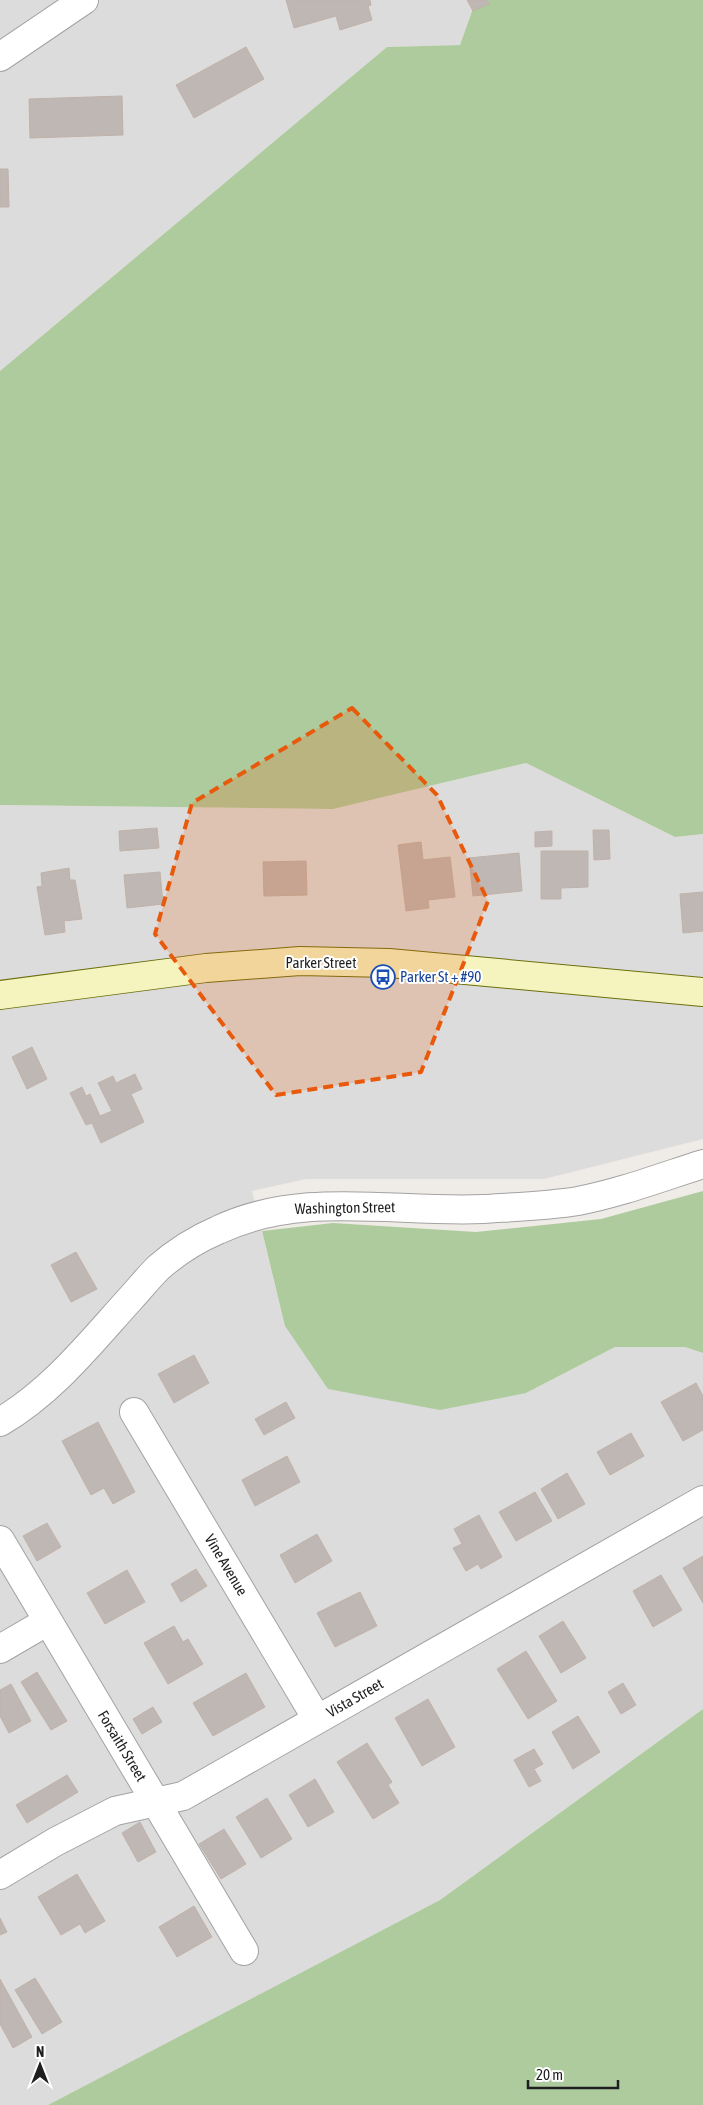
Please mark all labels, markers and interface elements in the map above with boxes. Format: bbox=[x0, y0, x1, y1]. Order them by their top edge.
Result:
street label: Parker Street bbox=[286, 954, 356, 971]
bus stop icon: Parker St + #90 bbox=[370, 964, 396, 990]
place label: Parker St + #90 bbox=[400, 968, 481, 985]
street label: Washington Street bbox=[295, 1198, 395, 1217]
street label: Vine Avenue bbox=[202, 1531, 251, 1599]
street label: Vista Street bbox=[323, 1675, 386, 1721]
street label: Forsaith Street bbox=[95, 1707, 150, 1784]
north arrow bbox=[15, 2040, 65, 2090]
text: N bbox=[36, 2044, 44, 2060]
scale bar bbox=[528, 2058, 618, 2090]
text: 20 m bbox=[536, 2066, 563, 2083]

